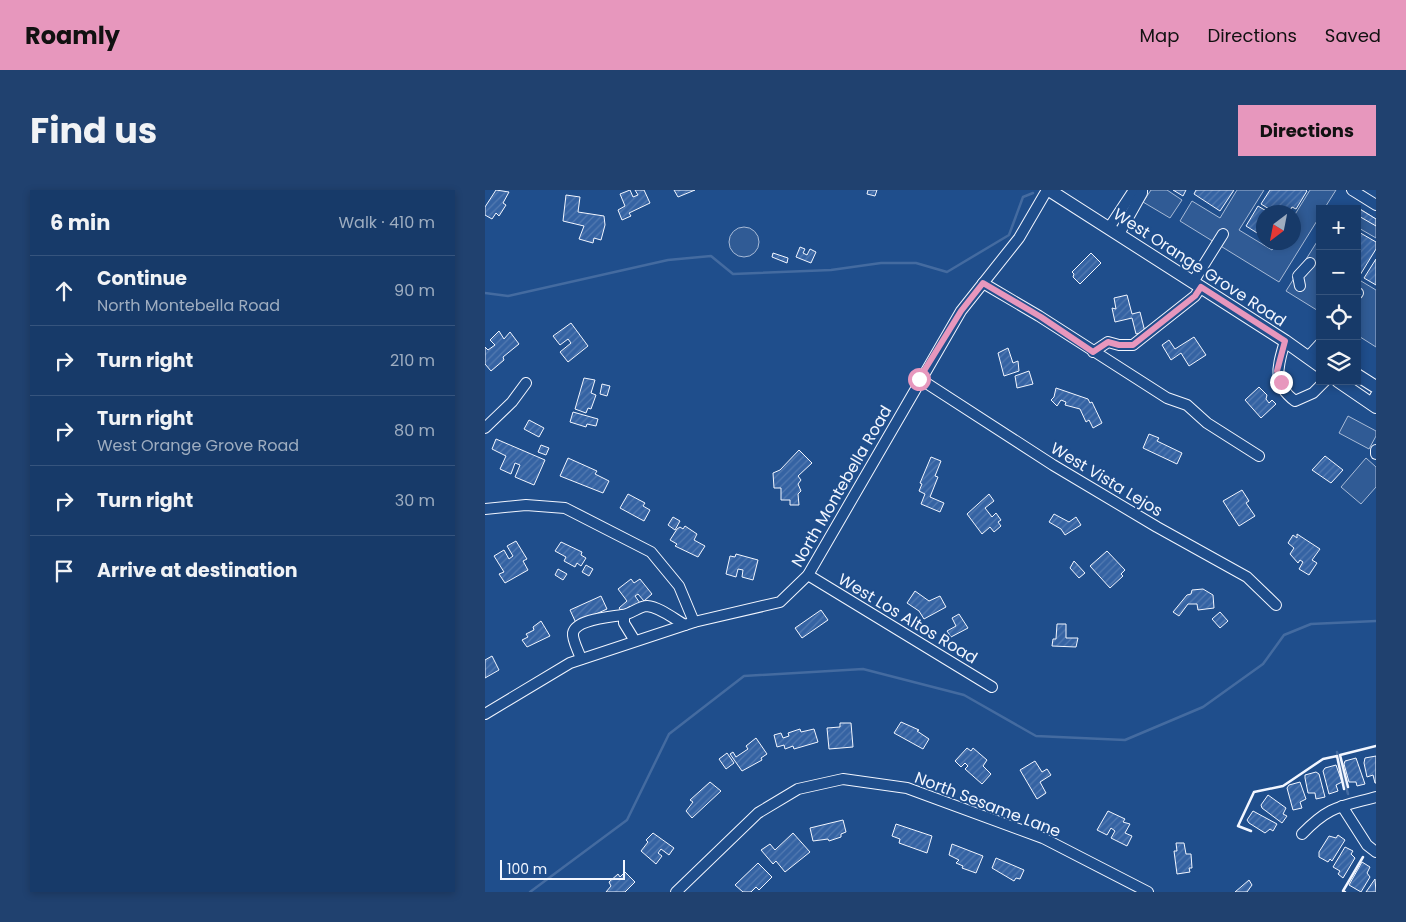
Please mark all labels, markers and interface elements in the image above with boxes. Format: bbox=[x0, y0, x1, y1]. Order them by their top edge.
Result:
text: Roamly bbox=[25, 19, 120, 52]
text: Map bbox=[1140, 23, 1179, 48]
text: Directions bbox=[1207, 23, 1297, 48]
text: Saved bbox=[1325, 23, 1381, 48]
button: Directions bbox=[1238, 105, 1376, 156]
text: Find us bbox=[30, 106, 157, 155]
street label: West Orange Grove Road bbox=[1109, 203, 1291, 332]
north arrow bbox=[1256, 205, 1301, 250]
map controls bbox=[1316, 205, 1361, 385]
button: + bbox=[1316, 205, 1361, 250]
text: 6 min bbox=[50, 208, 110, 237]
text: Walk · 410 m bbox=[338, 211, 435, 234]
button: − bbox=[1316, 250, 1361, 295]
text: Continue bbox=[97, 265, 187, 292]
icon: ahead bbox=[50, 277, 78, 305]
text: 90 m bbox=[394, 279, 435, 302]
text: North Montebella Road bbox=[97, 294, 280, 317]
button: locate bbox=[1316, 295, 1361, 340]
button: layers bbox=[1316, 340, 1361, 385]
icon: right bbox=[50, 347, 78, 375]
text: Turn right bbox=[97, 347, 193, 374]
text: 210 m bbox=[390, 349, 435, 372]
route start bbox=[908, 368, 931, 391]
route end bbox=[1270, 371, 1293, 394]
street label: North Montebella Road bbox=[786, 401, 897, 571]
text: Turn right bbox=[97, 405, 193, 432]
icon: right bbox=[50, 417, 78, 445]
text: 80 m bbox=[394, 419, 435, 442]
text: West Orange Grove Road bbox=[97, 434, 299, 457]
street label: West Vista Lejos bbox=[1046, 437, 1167, 522]
icon: right bbox=[50, 487, 78, 515]
text: Turn right bbox=[97, 487, 193, 514]
text: 30 m bbox=[395, 489, 435, 512]
icon: arrive bbox=[50, 557, 78, 585]
text: Arrive at destination bbox=[97, 557, 298, 584]
street label: West Los Altos Road bbox=[834, 568, 982, 669]
street label: North Sesame Lane bbox=[911, 766, 1064, 843]
scale bar bbox=[500, 857, 625, 880]
text: 100 m bbox=[507, 859, 547, 879]

